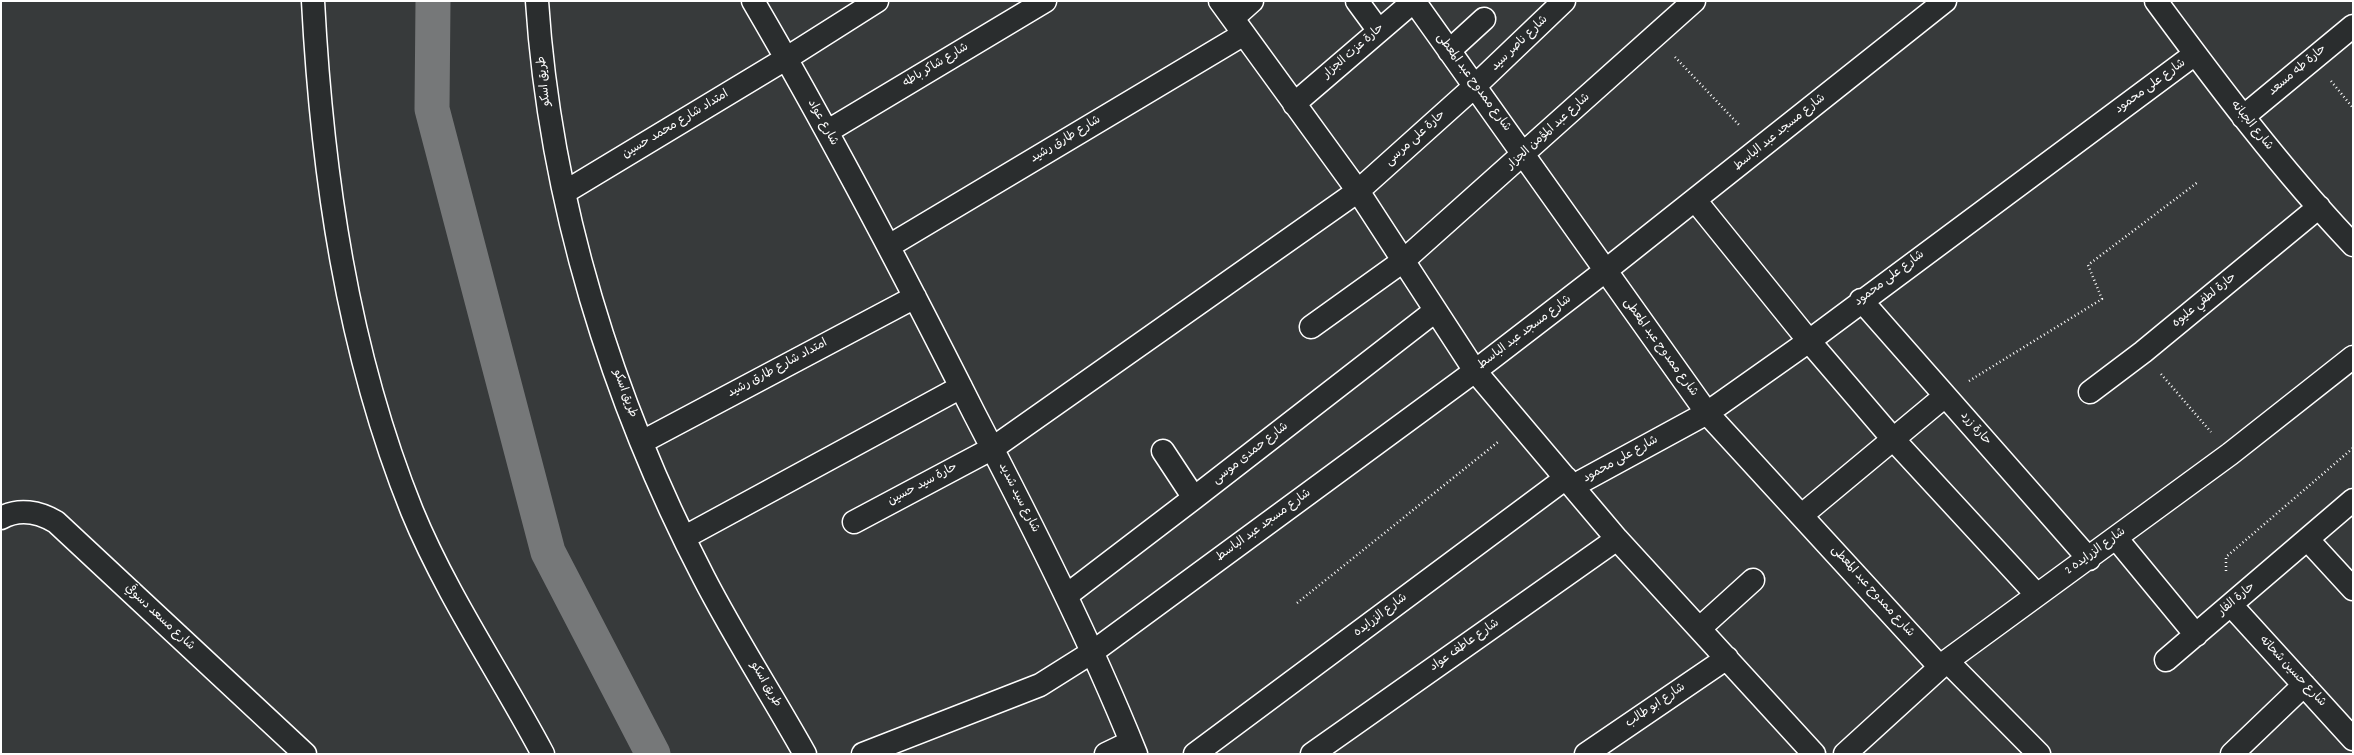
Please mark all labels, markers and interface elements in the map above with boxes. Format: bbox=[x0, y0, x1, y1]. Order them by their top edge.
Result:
street label: شارع ناصر سيد bbox=[1489, 13, 1551, 75]
street label: حارة عزت الجزار bbox=[1320, 22, 1388, 82]
street label: شارع ممدوح عبد المعطى bbox=[1433, 31, 1513, 135]
street label: شارع شاكر باطه bbox=[900, 41, 972, 91]
street label: حارة طه مسعد bbox=[2266, 43, 2330, 99]
street label: طريق اسكو bbox=[535, 55, 555, 107]
street label: شارع على محمود bbox=[2113, 57, 2189, 117]
street label: امتداد شارع محمد حسين bbox=[620, 88, 732, 162]
street label: شارع عبد المؤمن الجزار bbox=[1504, 91, 1594, 173]
street label: شارع مسجد عبد الباسط bbox=[1731, 92, 1829, 174]
street label: شارع عواد bbox=[803, 97, 841, 149]
street label: شارع الجبانه bbox=[2227, 98, 2275, 154]
street label: حارة على مرسى bbox=[1383, 108, 1449, 170]
street label: شارع طارق رشيد bbox=[1028, 113, 1104, 167]
street label: شارع على محمود bbox=[1852, 248, 1928, 310]
street label: حارة لطفي عليوه bbox=[2170, 271, 2240, 331]
street label: شارع مسجد عبد الباسط bbox=[1475, 293, 1575, 373]
street label: شارع ممدوح عبد المعطى bbox=[1620, 296, 1700, 400]
street label: امتداد شارع طارق رشيد bbox=[726, 337, 830, 401]
street label: طريق اسكو bbox=[609, 368, 639, 420]
street label: حارة زرد bbox=[1957, 409, 1993, 449]
street label: شارع حمدى موسى bbox=[1210, 420, 1292, 488]
street label: شارع على محمود bbox=[1581, 433, 1661, 487]
street label: حارة سيد حسين bbox=[886, 461, 960, 509]
street label: شارع سيد شديد bbox=[994, 461, 1042, 535]
street label: شارع مسجد عبد الباسط bbox=[1214, 487, 1314, 565]
street label: شارع الزرايده 2 bbox=[2063, 525, 2129, 579]
street label: شارع ممدوح عبد المعطى bbox=[1827, 543, 1917, 641]
street label: حارة الفار bbox=[2215, 580, 2259, 620]
street label: شارع مسعد دسوقي bbox=[121, 582, 197, 654]
street label: شارع الزرايده bbox=[1351, 591, 1411, 641]
street label: شارع عاطف عواد bbox=[1427, 617, 1503, 675]
street label: شارع حسين شحاته bbox=[2256, 634, 2328, 710]
street label: طريق اسكو bbox=[746, 660, 784, 710]
street label: شارع ابو طالب bbox=[1623, 681, 1689, 731]

